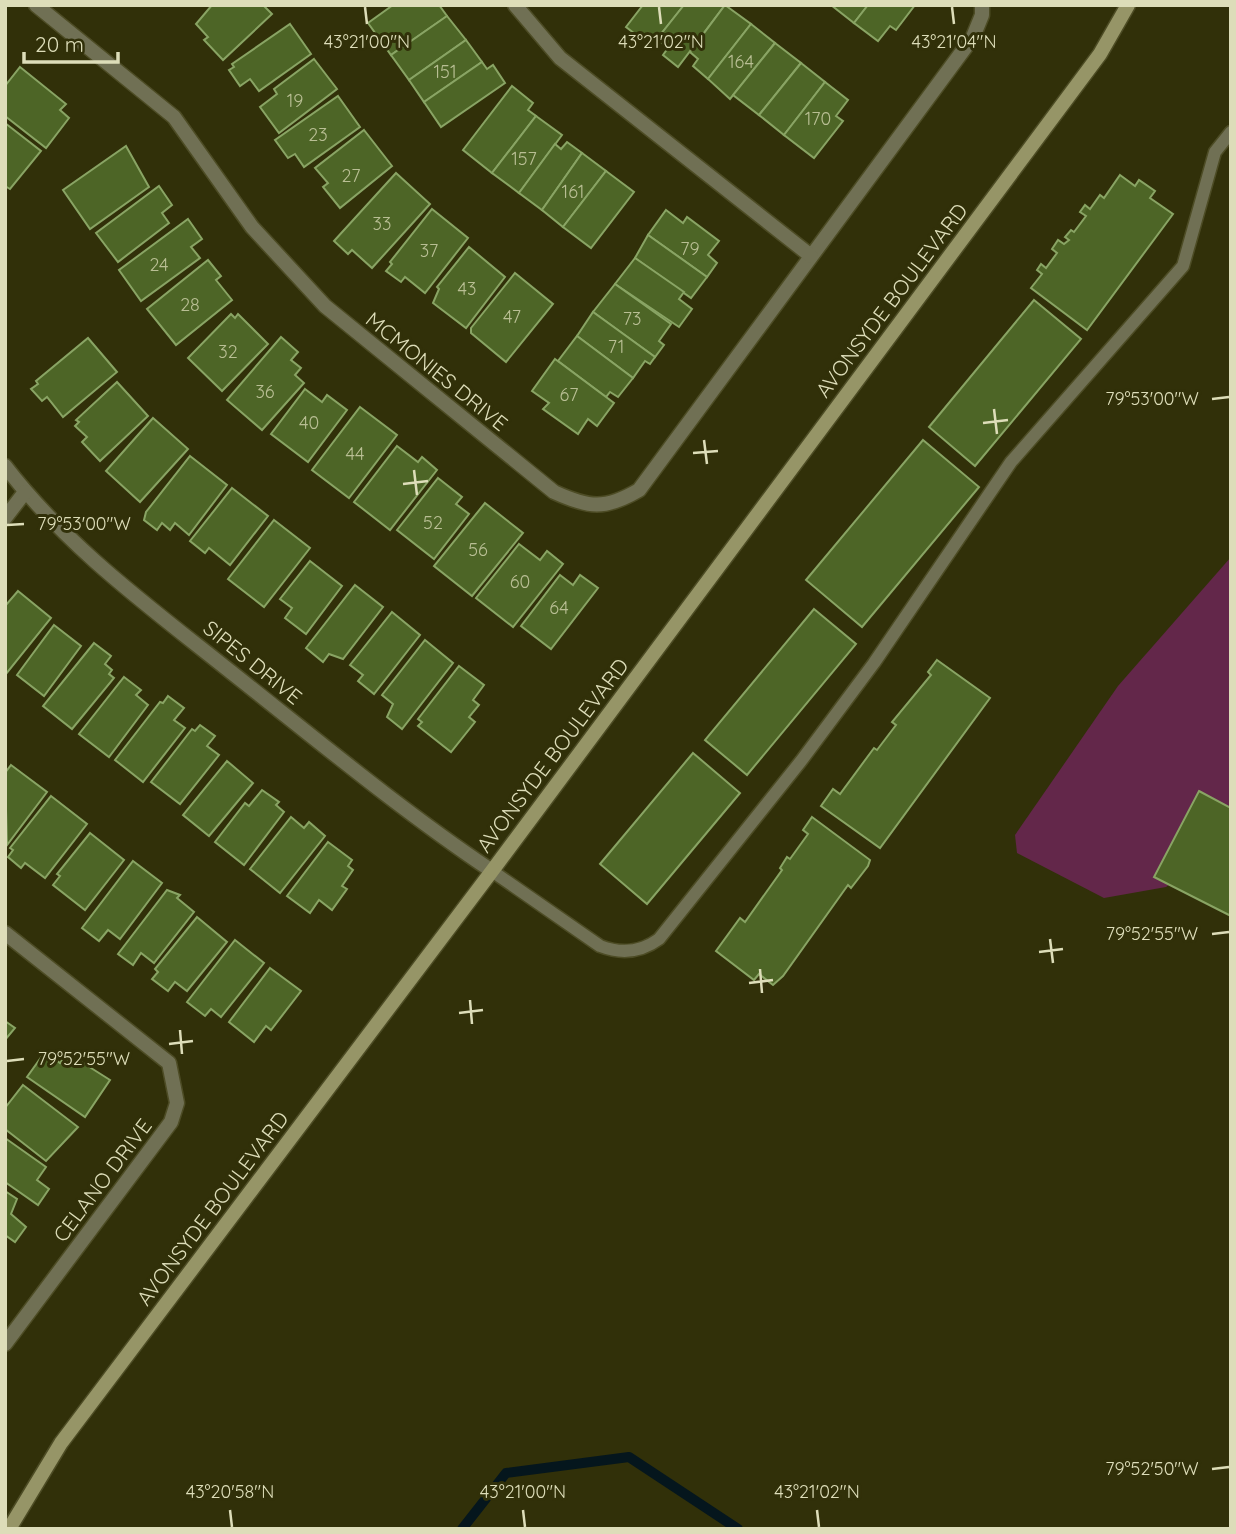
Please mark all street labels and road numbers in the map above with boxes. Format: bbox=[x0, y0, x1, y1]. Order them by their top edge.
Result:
street label: AVONSYDE BOULEVARD bbox=[809, 198, 973, 402]
street label: MCMONIES DRIVE bbox=[361, 306, 513, 436]
street label: SIPES DRIVE bbox=[198, 614, 308, 710]
street label: AVONSYDE BOULEVARD bbox=[470, 653, 634, 857]
street label: AVONSYDE BOULEVARD bbox=[130, 1106, 294, 1310]
street label: CELANO DRIVE bbox=[47, 1113, 157, 1247]

